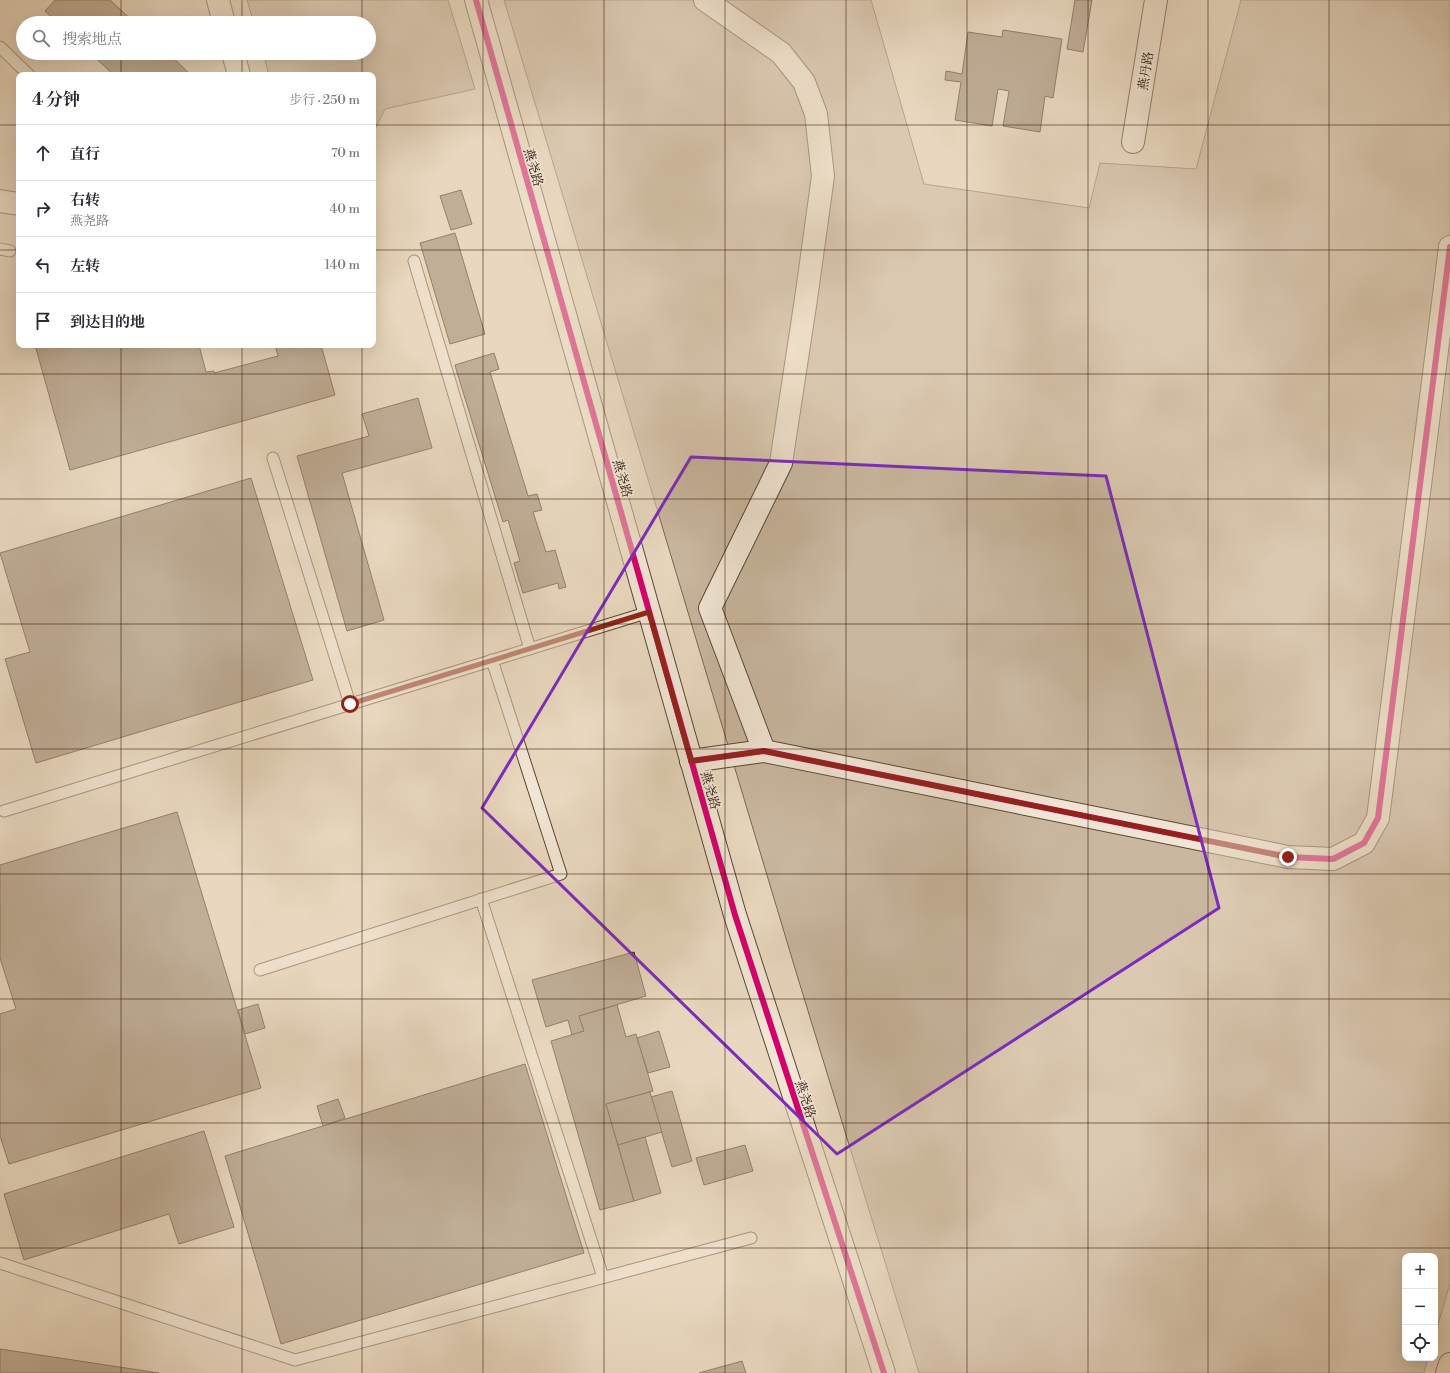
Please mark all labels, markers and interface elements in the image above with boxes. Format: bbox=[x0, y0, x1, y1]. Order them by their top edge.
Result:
search box bbox=[16, 16, 376, 60]
icon: search bbox=[30, 27, 52, 49]
text: 搜索地点 bbox=[62, 30, 122, 49]
street label: 燕丹路 bbox=[1135, 51, 1157, 92]
text: 4 分钟 bbox=[32, 89, 80, 111]
text: 步行 · 250 m bbox=[289, 92, 360, 108]
icon: ahead bbox=[32, 142, 54, 164]
text: 直行 bbox=[70, 145, 100, 164]
text: 70 m bbox=[331, 145, 360, 161]
street label: 燕尧路 bbox=[520, 146, 546, 188]
text: 右转 bbox=[70, 191, 100, 210]
icon: right bbox=[32, 198, 54, 220]
text: 40 m bbox=[330, 201, 360, 217]
text: 燕尧路 bbox=[70, 213, 109, 229]
icon: left bbox=[32, 254, 54, 276]
text: 左转 bbox=[70, 257, 100, 276]
text: 140 m bbox=[324, 257, 360, 273]
icon: arrive bbox=[32, 310, 54, 332]
text: 到达目的地 bbox=[70, 313, 145, 332]
street label: 燕尧路 bbox=[609, 457, 635, 499]
route start bbox=[341, 695, 359, 713]
street label: 燕尧路 bbox=[697, 769, 723, 811]
route end bbox=[1279, 848, 1297, 866]
street label: 燕尧路 bbox=[791, 1078, 819, 1120]
map controls bbox=[1402, 1253, 1438, 1361]
button: + bbox=[1402, 1253, 1438, 1289]
button: − bbox=[1402, 1289, 1438, 1325]
button: locate bbox=[1402, 1325, 1438, 1361]

